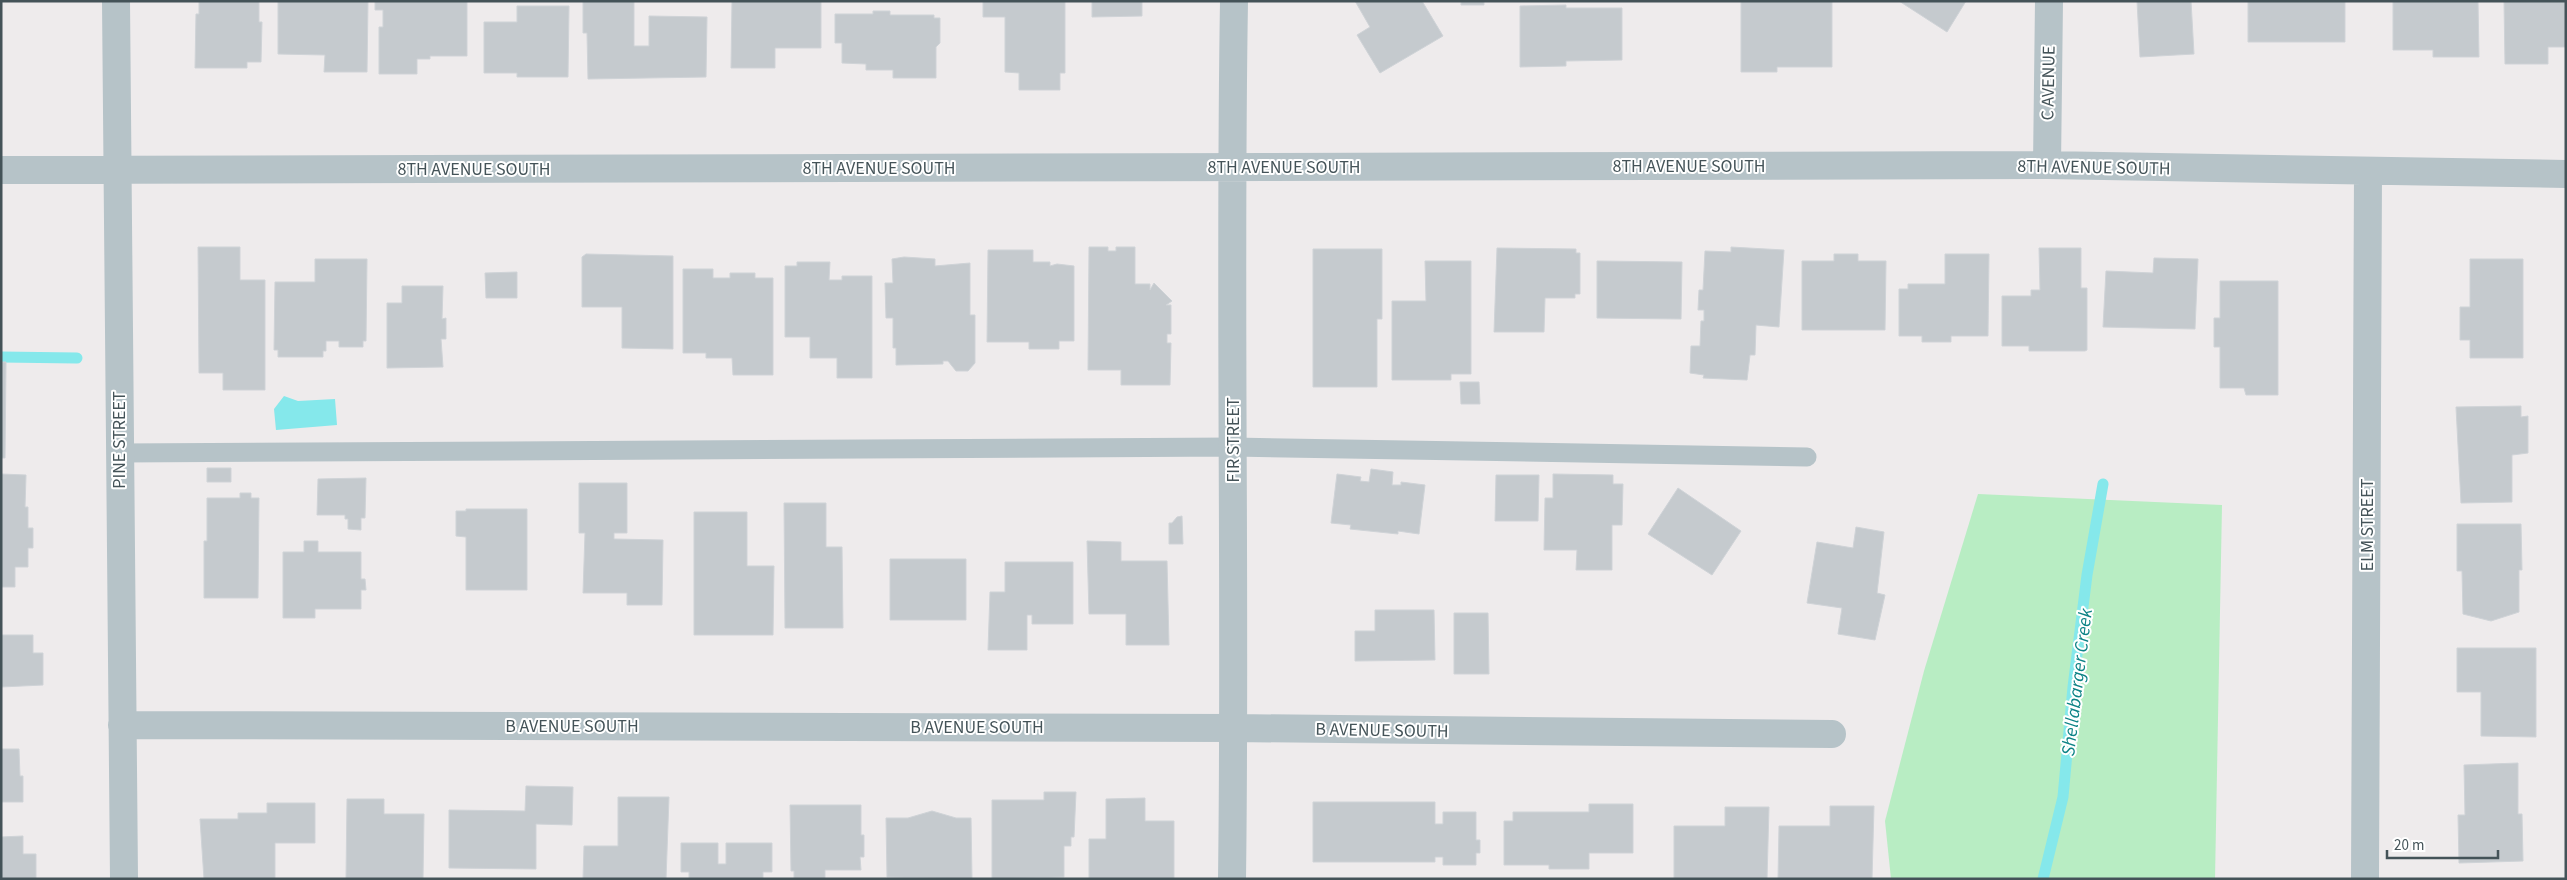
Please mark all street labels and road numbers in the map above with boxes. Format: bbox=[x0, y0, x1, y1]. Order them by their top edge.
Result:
street label: C AVENUE bbox=[2035, 45, 2062, 121]
street label: 8TH AVENUE SOUTH bbox=[1612, 154, 1766, 179]
street label: 8TH AVENUE SOUTH bbox=[2017, 154, 2171, 181]
street label: 8TH AVENUE SOUTH bbox=[1207, 155, 1361, 180]
street label: 8TH AVENUE SOUTH bbox=[802, 156, 956, 181]
street label: 8TH AVENUE SOUTH bbox=[397, 157, 551, 182]
street label: PINE STREET bbox=[107, 391, 132, 489]
street label: FIR STREET bbox=[1221, 397, 1246, 483]
street label: ELM STREET bbox=[2355, 478, 2380, 571]
street label: B AVENUE SOUTH bbox=[505, 714, 639, 739]
street label: B AVENUE SOUTH bbox=[910, 715, 1044, 740]
street label: B AVENUE SOUTH bbox=[1315, 717, 1449, 744]

